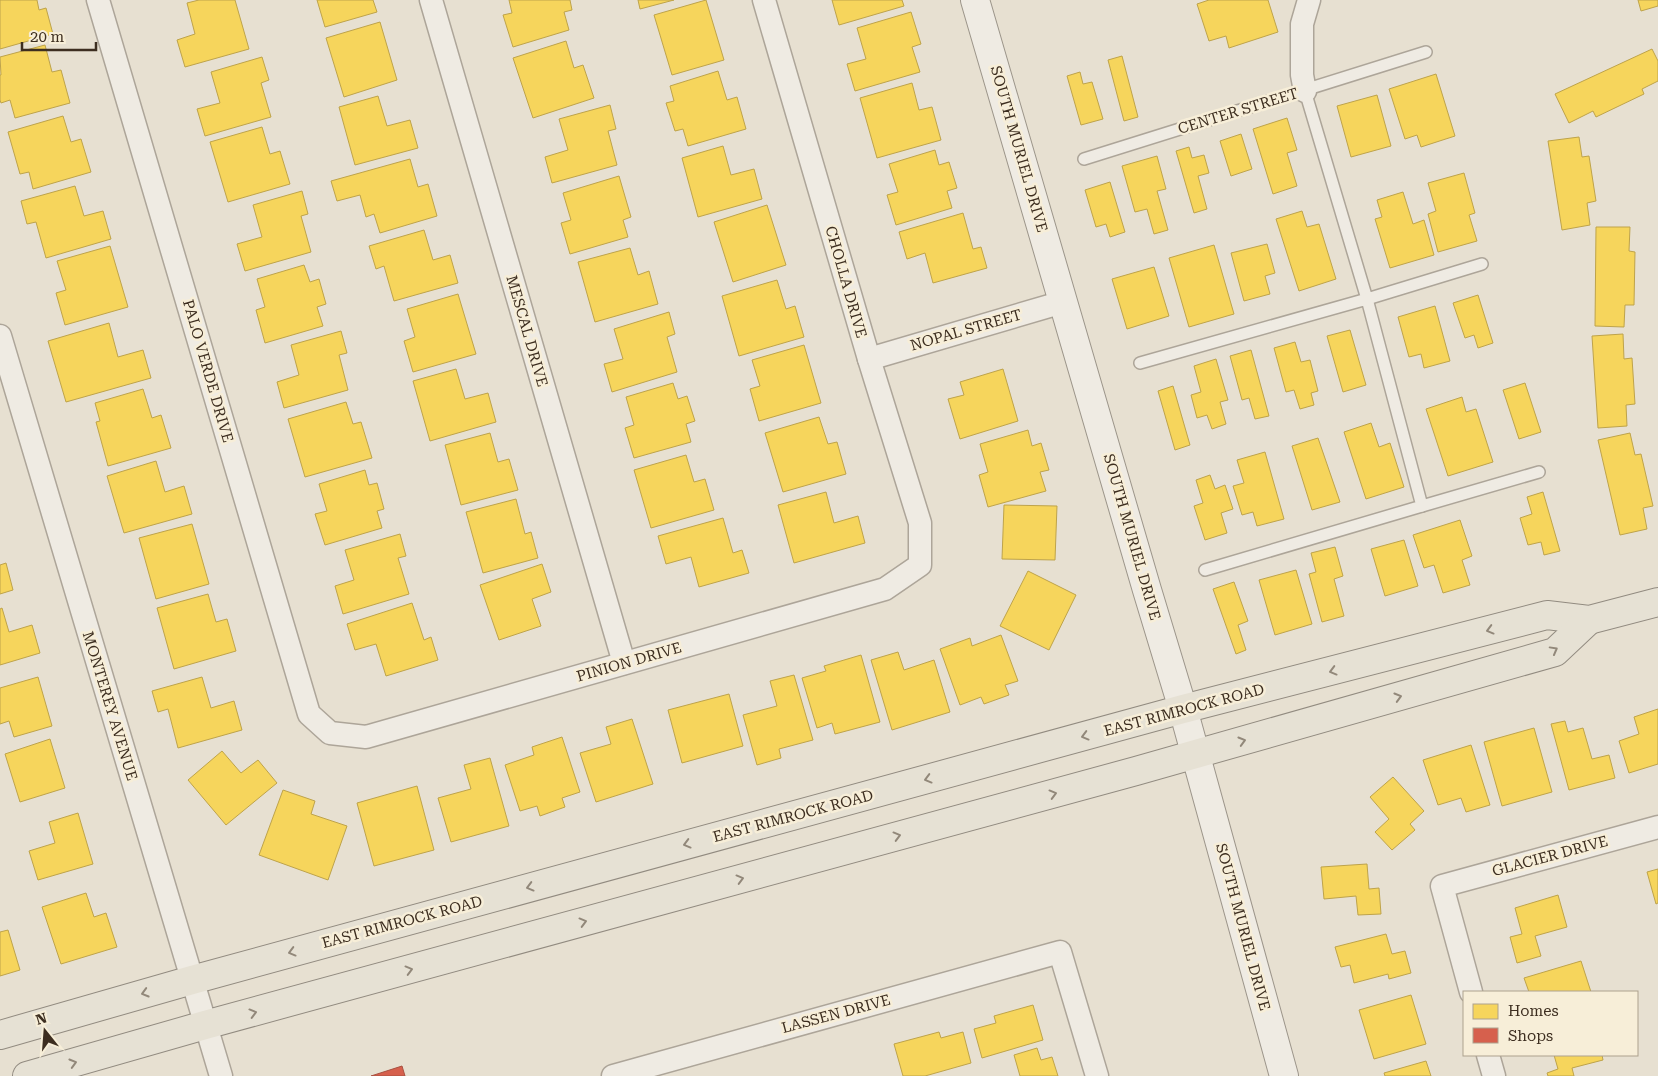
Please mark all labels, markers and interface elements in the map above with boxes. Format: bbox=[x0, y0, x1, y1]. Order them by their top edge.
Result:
scale bar bbox=[22, 20, 96, 52]
text: 20 m bbox=[30, 28, 65, 46]
street label: SOUTH MURIEL DRIVE bbox=[987, 64, 1051, 234]
street label: CENTER STREET bbox=[1176, 84, 1300, 138]
street label: CHOLLA DRIVE bbox=[821, 224, 871, 340]
street label: MESCAL DRIVE bbox=[502, 273, 552, 389]
street label: PALO VERDE DRIVE bbox=[179, 297, 237, 445]
street label: NOPAL STREET bbox=[908, 305, 1024, 355]
street label: SOUTH MURIEL DRIVE bbox=[1100, 452, 1164, 622]
one-way arrow bbox=[1486, 624, 1495, 635]
street label: MONTEREY AVENUE bbox=[79, 629, 141, 783]
street label: PINION DRIVE bbox=[574, 638, 684, 686]
one-way arrow bbox=[1548, 646, 1557, 656]
one-way arrow bbox=[1328, 665, 1337, 676]
street label: EAST RIMROCK ROAD bbox=[1102, 680, 1266, 740]
one-way arrow bbox=[1394, 692, 1402, 702]
one-way arrow bbox=[1082, 731, 1090, 741]
one-way arrow bbox=[1238, 736, 1247, 747]
one-way arrow bbox=[924, 773, 933, 784]
street label: EAST RIMROCK ROAD bbox=[711, 786, 875, 846]
one-way arrow bbox=[1049, 789, 1057, 799]
one-way arrow bbox=[892, 832, 900, 842]
street label: GLACIER DRIVE bbox=[1490, 832, 1610, 880]
one-way arrow bbox=[684, 839, 692, 849]
street label: SOUTH MURIEL DRIVE bbox=[1212, 841, 1274, 1013]
one-way arrow bbox=[735, 875, 743, 885]
one-way arrow bbox=[526, 881, 535, 892]
street label: EAST RIMROCK ROAD bbox=[320, 892, 484, 952]
one-way arrow bbox=[578, 918, 586, 928]
one-way arrow bbox=[288, 947, 296, 957]
one-way arrow bbox=[405, 965, 413, 975]
one-way arrow bbox=[141, 988, 149, 998]
street label: LASSEN DRIVE bbox=[780, 991, 892, 1037]
legend bbox=[1463, 991, 1638, 1056]
text: Homes bbox=[1508, 1002, 1559, 1020]
north arrow bbox=[20, 1006, 70, 1056]
one-way arrow bbox=[248, 1008, 256, 1018]
text: N bbox=[34, 1009, 49, 1028]
text: Shops bbox=[1508, 1027, 1553, 1045]
one-way arrow bbox=[69, 1058, 77, 1068]

